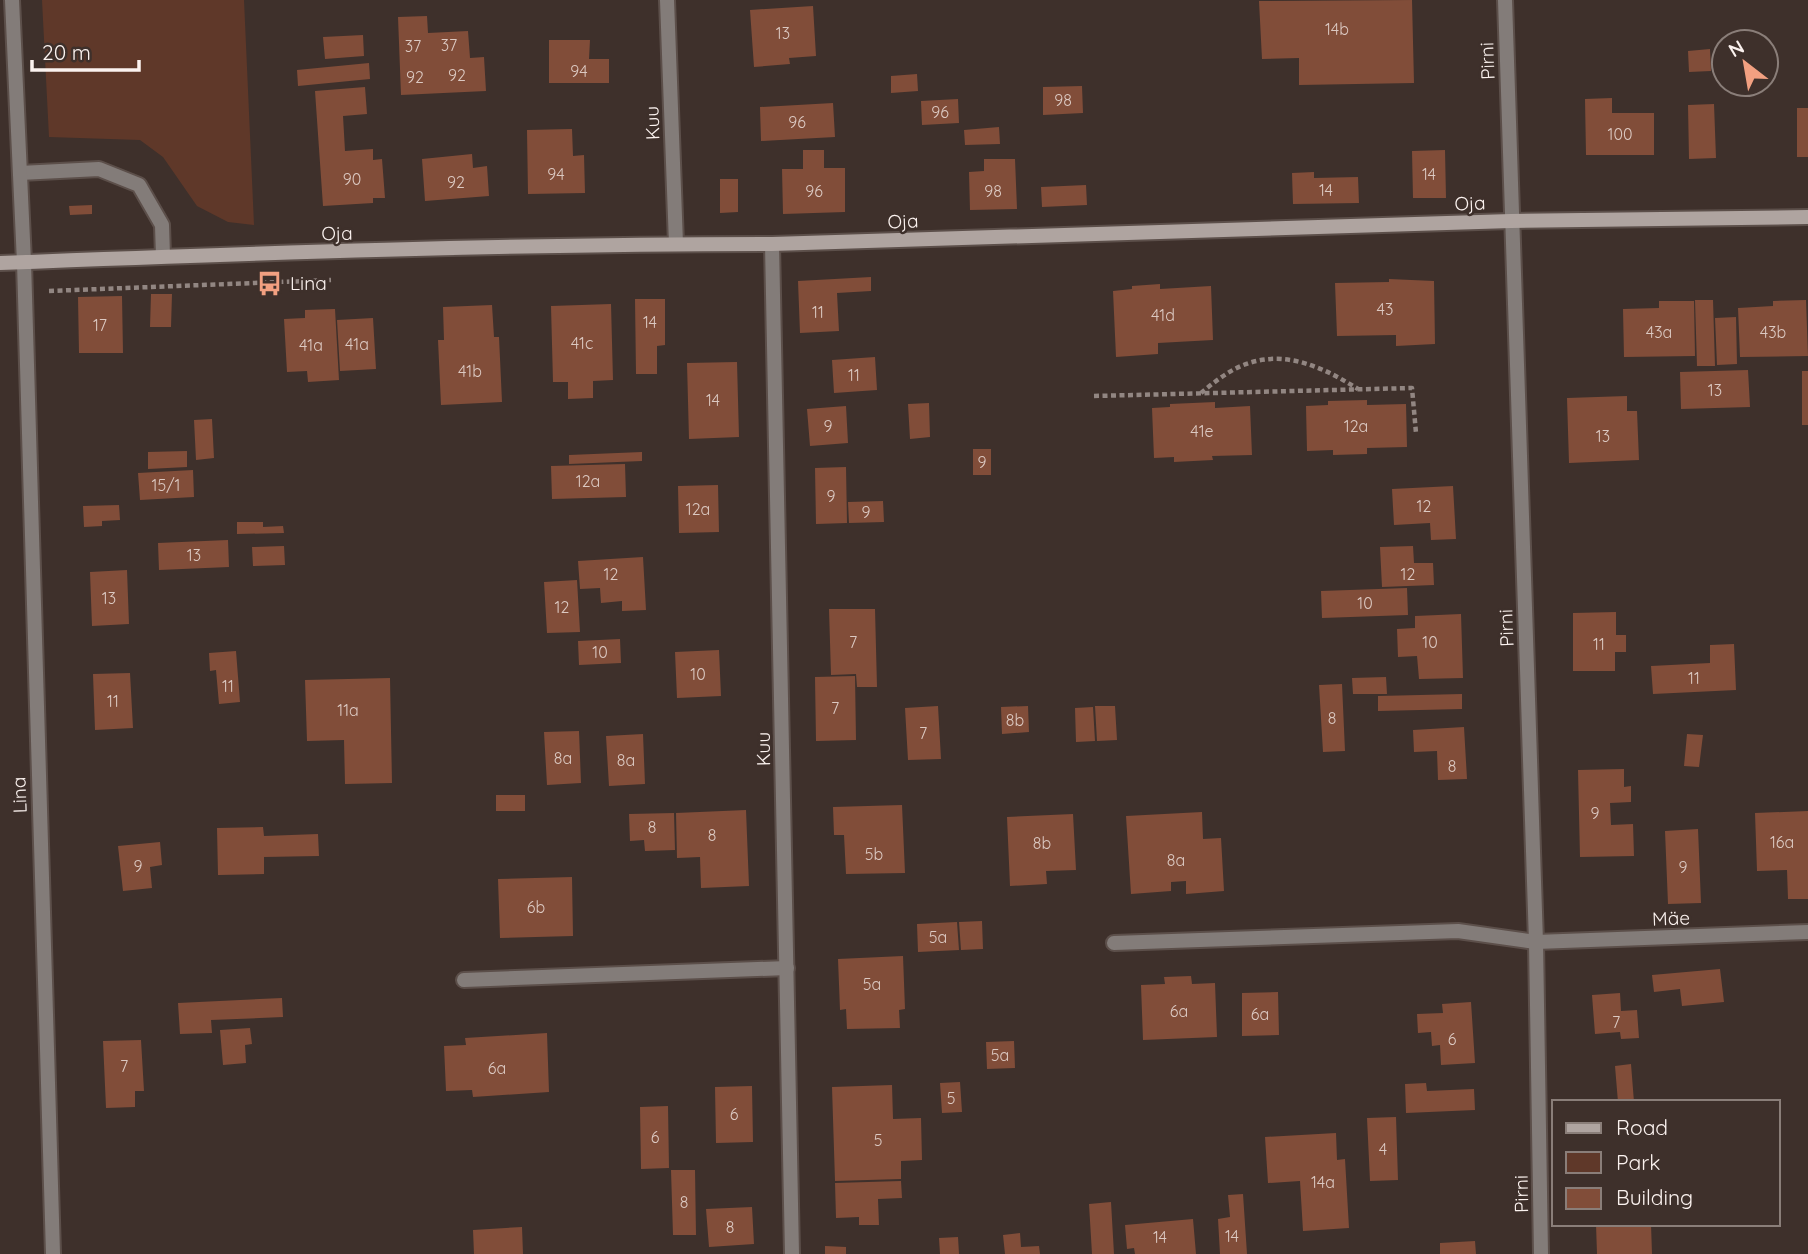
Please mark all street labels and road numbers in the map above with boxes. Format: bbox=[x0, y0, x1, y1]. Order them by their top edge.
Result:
street label: Pirni bbox=[1474, 42, 1500, 80]
street label: Kuu bbox=[639, 105, 665, 141]
street label: Oja bbox=[1454, 190, 1486, 216]
street label: Oja bbox=[887, 208, 919, 234]
street label: Oja bbox=[321, 221, 353, 245]
street label: Pirni bbox=[1493, 609, 1519, 647]
street label: Kuu bbox=[751, 732, 775, 766]
street label: Lina bbox=[6, 776, 32, 814]
street label: Mäe bbox=[1652, 905, 1690, 931]
street label: Pirni bbox=[1509, 1175, 1533, 1213]

